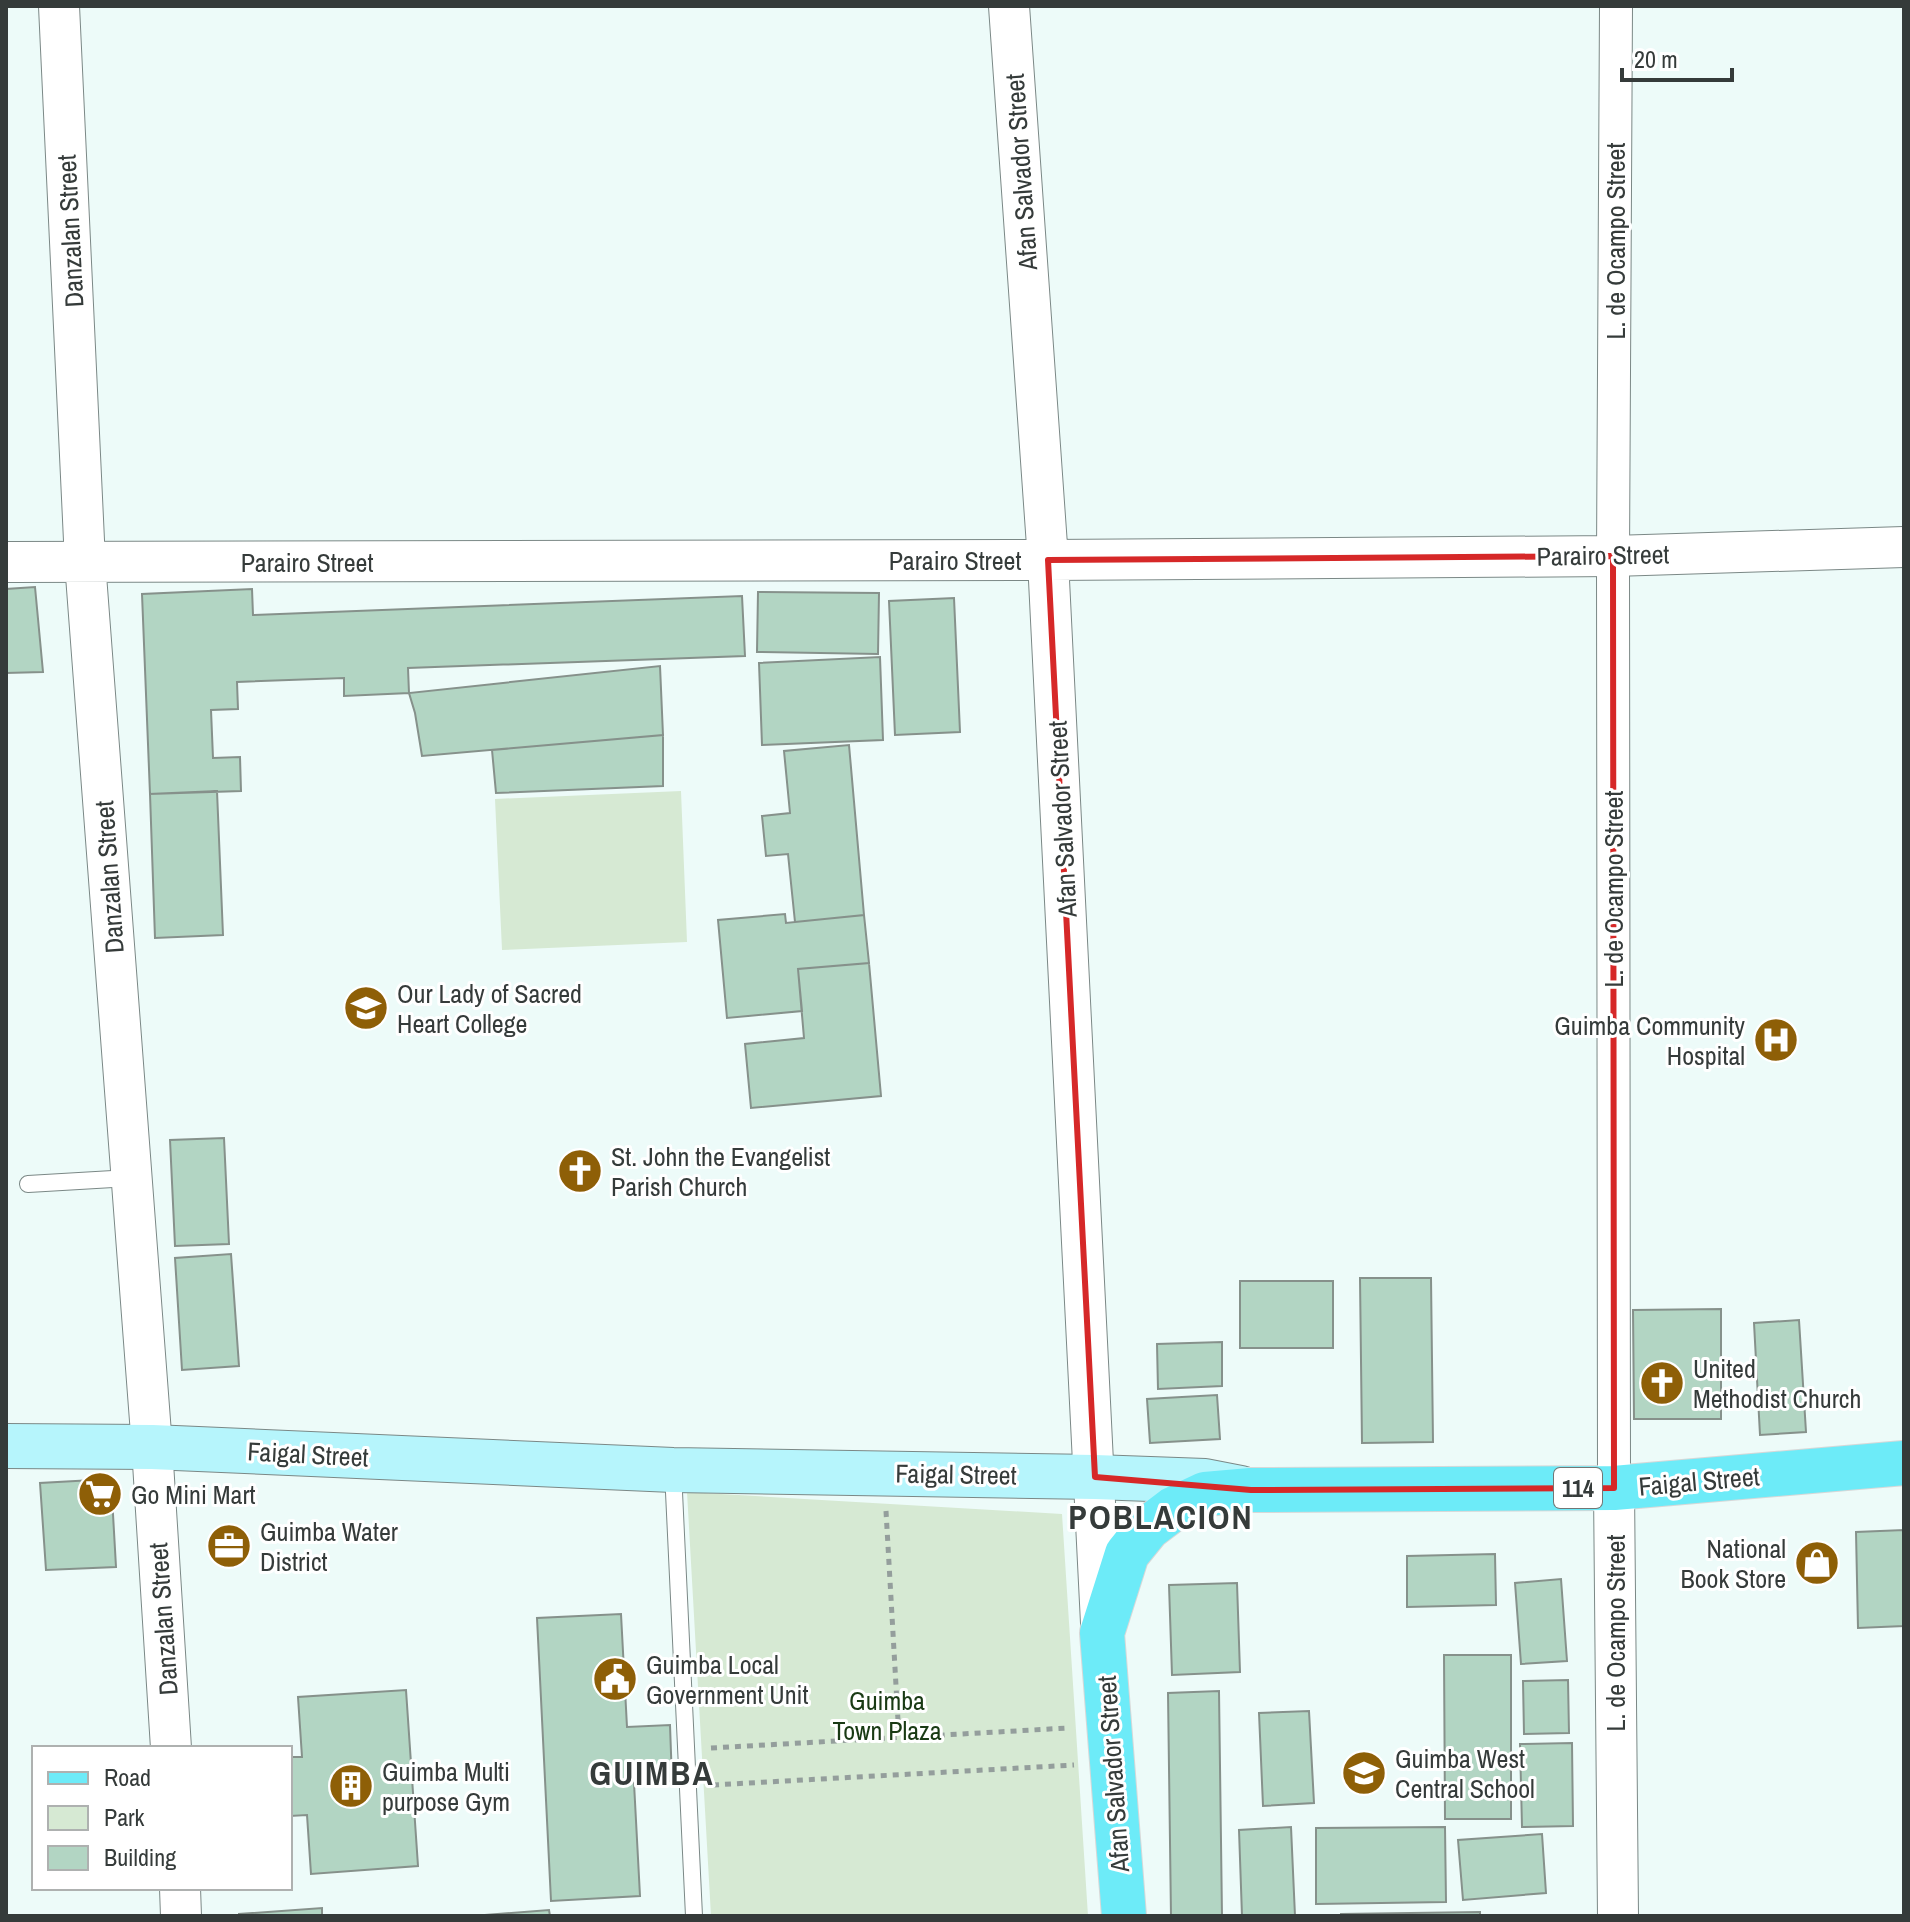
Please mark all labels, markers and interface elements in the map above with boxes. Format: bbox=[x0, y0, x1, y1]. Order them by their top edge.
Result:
scale bar bbox=[1622, 32, 1732, 82]
text: 20 m bbox=[1634, 43, 1678, 75]
street label: Afan Salvador Street bbox=[997, 73, 1045, 272]
street label: L. de Ocampo Street bbox=[1598, 143, 1633, 339]
street label: Danzalan Street bbox=[49, 154, 91, 308]
street label: Parairo Street bbox=[1536, 536, 1670, 574]
street label: Parairo Street bbox=[889, 543, 1021, 578]
street label: Parairo Street bbox=[241, 545, 373, 580]
street label: Afan Salvador Street bbox=[1039, 720, 1085, 919]
street label: L. de Ocampo Street bbox=[1596, 791, 1631, 987]
street label: Danzalan Street bbox=[86, 799, 132, 954]
place label: Our Lady of Sacred Heart College bbox=[397, 976, 582, 1041]
school or university icon: Our Lady of Sacred Heart College bbox=[342, 984, 390, 1032]
place label: Guimba Community Hospital bbox=[1554, 1008, 1745, 1073]
hospital icon: Guimba Community Hospital bbox=[1752, 1016, 1800, 1064]
place label: St. John the Evangelist Parish Church bbox=[611, 1139, 830, 1204]
church icon: St. John the Evangelist Parish Church bbox=[556, 1147, 604, 1195]
place label: United Methodist Church bbox=[1693, 1351, 1861, 1416]
church icon: United Methodist Church bbox=[1638, 1359, 1686, 1407]
street label: Faigal Street bbox=[247, 1433, 369, 1475]
street label: Faigal Street bbox=[895, 1455, 1017, 1493]
street label: Faigal Street bbox=[1637, 1458, 1761, 1504]
road number: 114 bbox=[1554, 1468, 1602, 1508]
supermarket icon: Go Mini Mart bbox=[76, 1470, 124, 1518]
place label: Go Mini Mart bbox=[131, 1477, 255, 1512]
district label: POBLACION bbox=[1068, 1494, 1254, 1540]
place label: Guimba Water District bbox=[260, 1514, 398, 1579]
office icon: Guimba Water District bbox=[205, 1522, 253, 1570]
place label: National Book Store bbox=[1681, 1531, 1786, 1596]
street label: L. de Ocampo Street bbox=[1598, 1535, 1633, 1731]
shop icon: National Book Store bbox=[1793, 1539, 1841, 1587]
street label: Danzalan Street bbox=[140, 1541, 186, 1696]
place label: Guimba Local Government Unit bbox=[646, 1647, 808, 1712]
public building icon: Guimba Local Government Unit bbox=[591, 1655, 639, 1703]
street label: Afan Salvador Street bbox=[1089, 1675, 1137, 1874]
park label: Guimba Town Plaza bbox=[832, 1683, 942, 1748]
place label: Guimba West Central School bbox=[1395, 1741, 1535, 1806]
legend bbox=[32, 1746, 292, 1890]
school or university icon: Guimba West Central School bbox=[1340, 1749, 1388, 1797]
district label: GUIMBA bbox=[589, 1750, 715, 1796]
place label: Guimba Multi purpose Gym bbox=[382, 1754, 510, 1819]
text: Road bbox=[104, 1761, 151, 1793]
building icon: Guimba Multi purpose Gym bbox=[327, 1762, 375, 1810]
text: Park bbox=[104, 1801, 145, 1833]
text: Building bbox=[104, 1841, 176, 1873]

